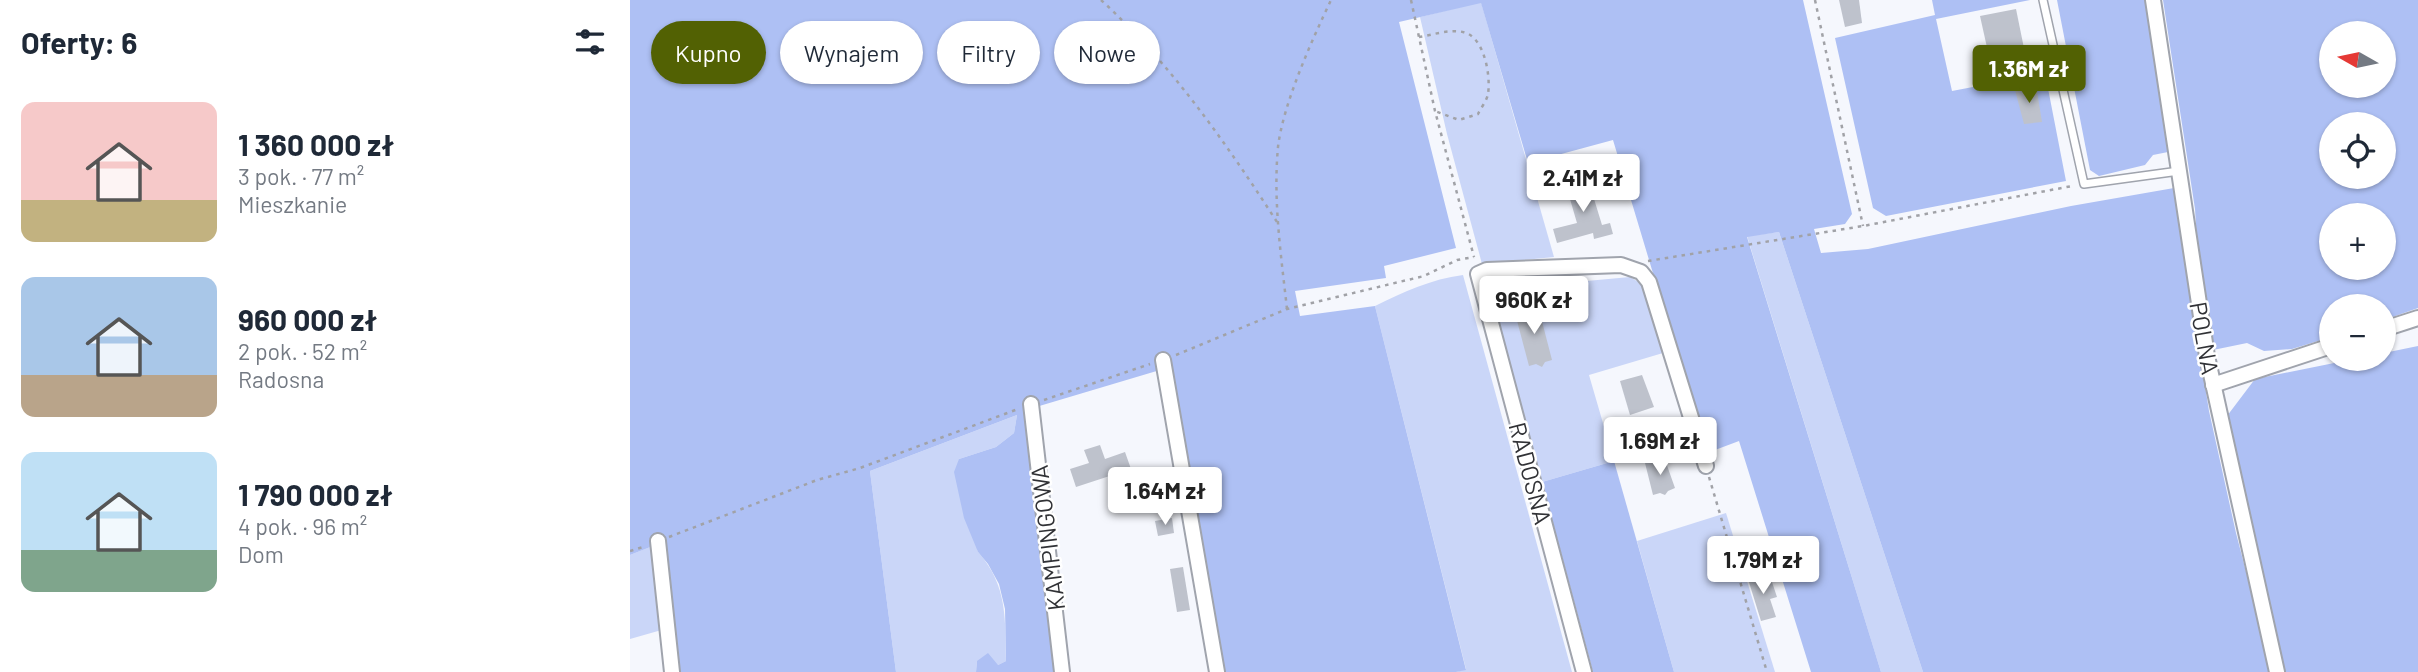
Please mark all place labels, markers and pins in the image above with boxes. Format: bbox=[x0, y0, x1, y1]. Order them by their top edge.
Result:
pin: 1.36M zł bbox=[1957, 46, 2101, 105]
pin: 2.41M zł bbox=[1511, 154, 1655, 214]
pin: 960K zł bbox=[1469, 276, 1599, 336]
pin: 1.69M zł bbox=[1588, 418, 1732, 477]
pin: 1.64M zł bbox=[1093, 468, 1237, 527]
pin: 1.79M zł bbox=[1691, 536, 1835, 596]

